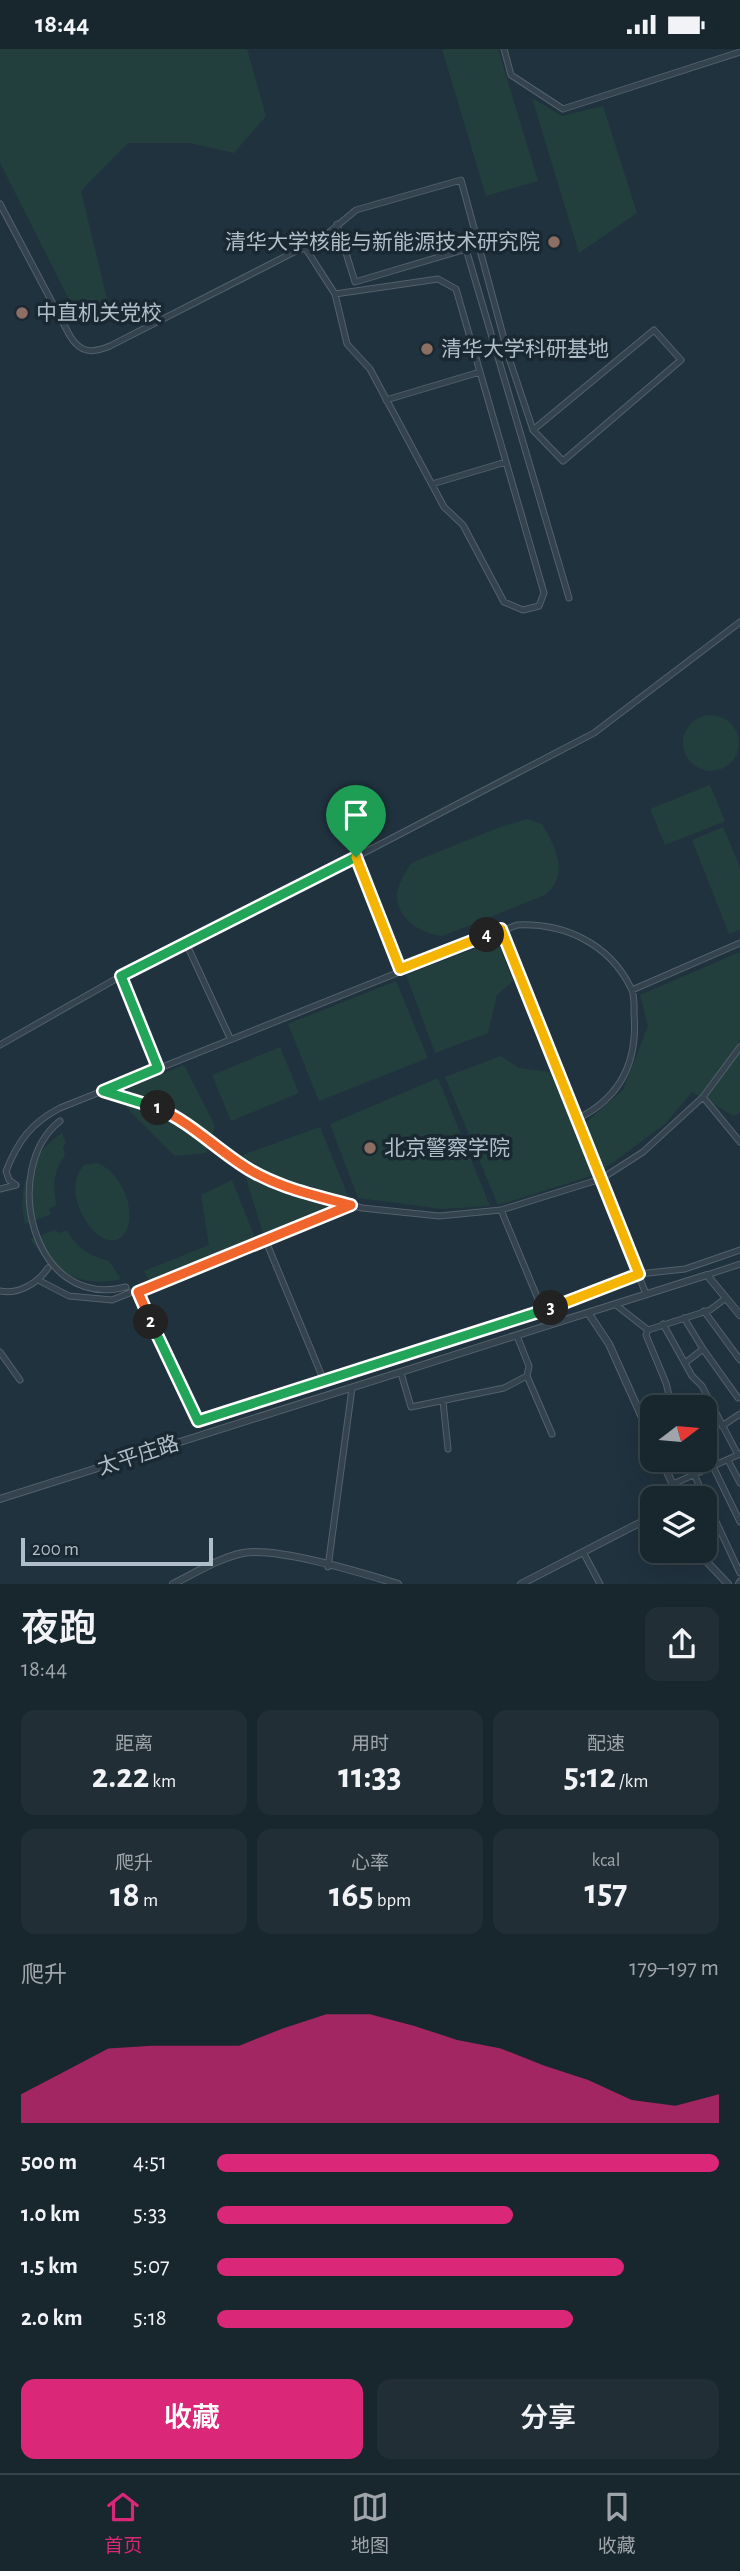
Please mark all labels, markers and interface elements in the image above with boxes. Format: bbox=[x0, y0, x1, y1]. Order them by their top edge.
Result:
text: 18:44 bbox=[35, 11, 89, 37]
place label: 清华大学核能与新能源技术研究院 bbox=[225, 231, 540, 253]
marker: 清华大学核能与新能源技术研究院 bbox=[546, 234, 562, 250]
place label: 中直机关党校 bbox=[36, 302, 162, 324]
marker: 中直机关党校 bbox=[14, 305, 30, 321]
place label: 清华大学科研基地 bbox=[441, 338, 609, 360]
marker: 清华大学科研基地 bbox=[419, 341, 435, 357]
pin bbox=[326, 785, 386, 857]
icon: arrive bbox=[337, 796, 375, 834]
pin: 4 bbox=[470, 917, 504, 952]
text: 4 bbox=[482, 925, 491, 944]
pin: 1 bbox=[140, 1091, 176, 1125]
text: 1 bbox=[154, 1098, 161, 1117]
place label: 北京警察学院 bbox=[384, 1137, 510, 1159]
marker: 北京警察学院 bbox=[362, 1140, 378, 1156]
pin: 3 bbox=[534, 1291, 568, 1325]
text: 3 bbox=[546, 1298, 555, 1317]
pin: 2 bbox=[134, 1305, 168, 1339]
text: 2 bbox=[146, 1312, 155, 1331]
north arrow bbox=[640, 1395, 718, 1472]
map controls bbox=[640, 1395, 717, 1563]
street label: 太平庄路 bbox=[95, 1432, 181, 1478]
button: layers bbox=[640, 1486, 717, 1563]
scale bar bbox=[21, 1535, 214, 1567]
text: 200 m bbox=[32, 1540, 79, 1559]
button: share bbox=[645, 1607, 719, 1681]
text: 夜跑 bbox=[21, 1611, 97, 1649]
text: 18:44 bbox=[21, 1658, 67, 1681]
text: 距离 bbox=[115, 1735, 153, 1754]
text: 用时 bbox=[351, 1735, 389, 1754]
text: 配速 bbox=[587, 1735, 625, 1754]
text: 2.22 bbox=[92, 1759, 149, 1794]
text: 11:33 bbox=[338, 1759, 402, 1794]
text: 5:12 bbox=[564, 1759, 616, 1794]
text: km bbox=[149, 1772, 176, 1791]
text: /km bbox=[616, 1772, 648, 1791]
text: kcal bbox=[592, 1851, 620, 1870]
text: 爬升 bbox=[115, 1854, 153, 1873]
text: 心率 bbox=[351, 1854, 389, 1873]
text: 157 bbox=[585, 1875, 627, 1910]
text: 18 bbox=[110, 1878, 140, 1913]
text: 165 bbox=[329, 1878, 374, 1913]
text: m bbox=[140, 1891, 158, 1910]
text: bpm bbox=[374, 1891, 411, 1910]
text: 179–197 m bbox=[629, 1957, 719, 1980]
text: 爬升 bbox=[21, 1964, 67, 1987]
text: 500 m bbox=[21, 2151, 77, 2174]
text: 4:51 bbox=[133, 2151, 167, 2174]
text: 1.0 km bbox=[21, 2203, 80, 2226]
text: 5:33 bbox=[133, 2203, 167, 2226]
text: 1.5 km bbox=[21, 2255, 78, 2278]
text: 5:07 bbox=[133, 2255, 170, 2278]
text: 2.0 km bbox=[21, 2307, 83, 2330]
text: 5:18 bbox=[133, 2307, 167, 2330]
button: 收藏 bbox=[21, 2379, 363, 2459]
button: 分享 bbox=[377, 2379, 719, 2459]
tab: 首页 bbox=[104, 2488, 142, 2558]
tab: 地图 bbox=[351, 2488, 389, 2558]
tab: 收藏 bbox=[598, 2488, 636, 2558]

